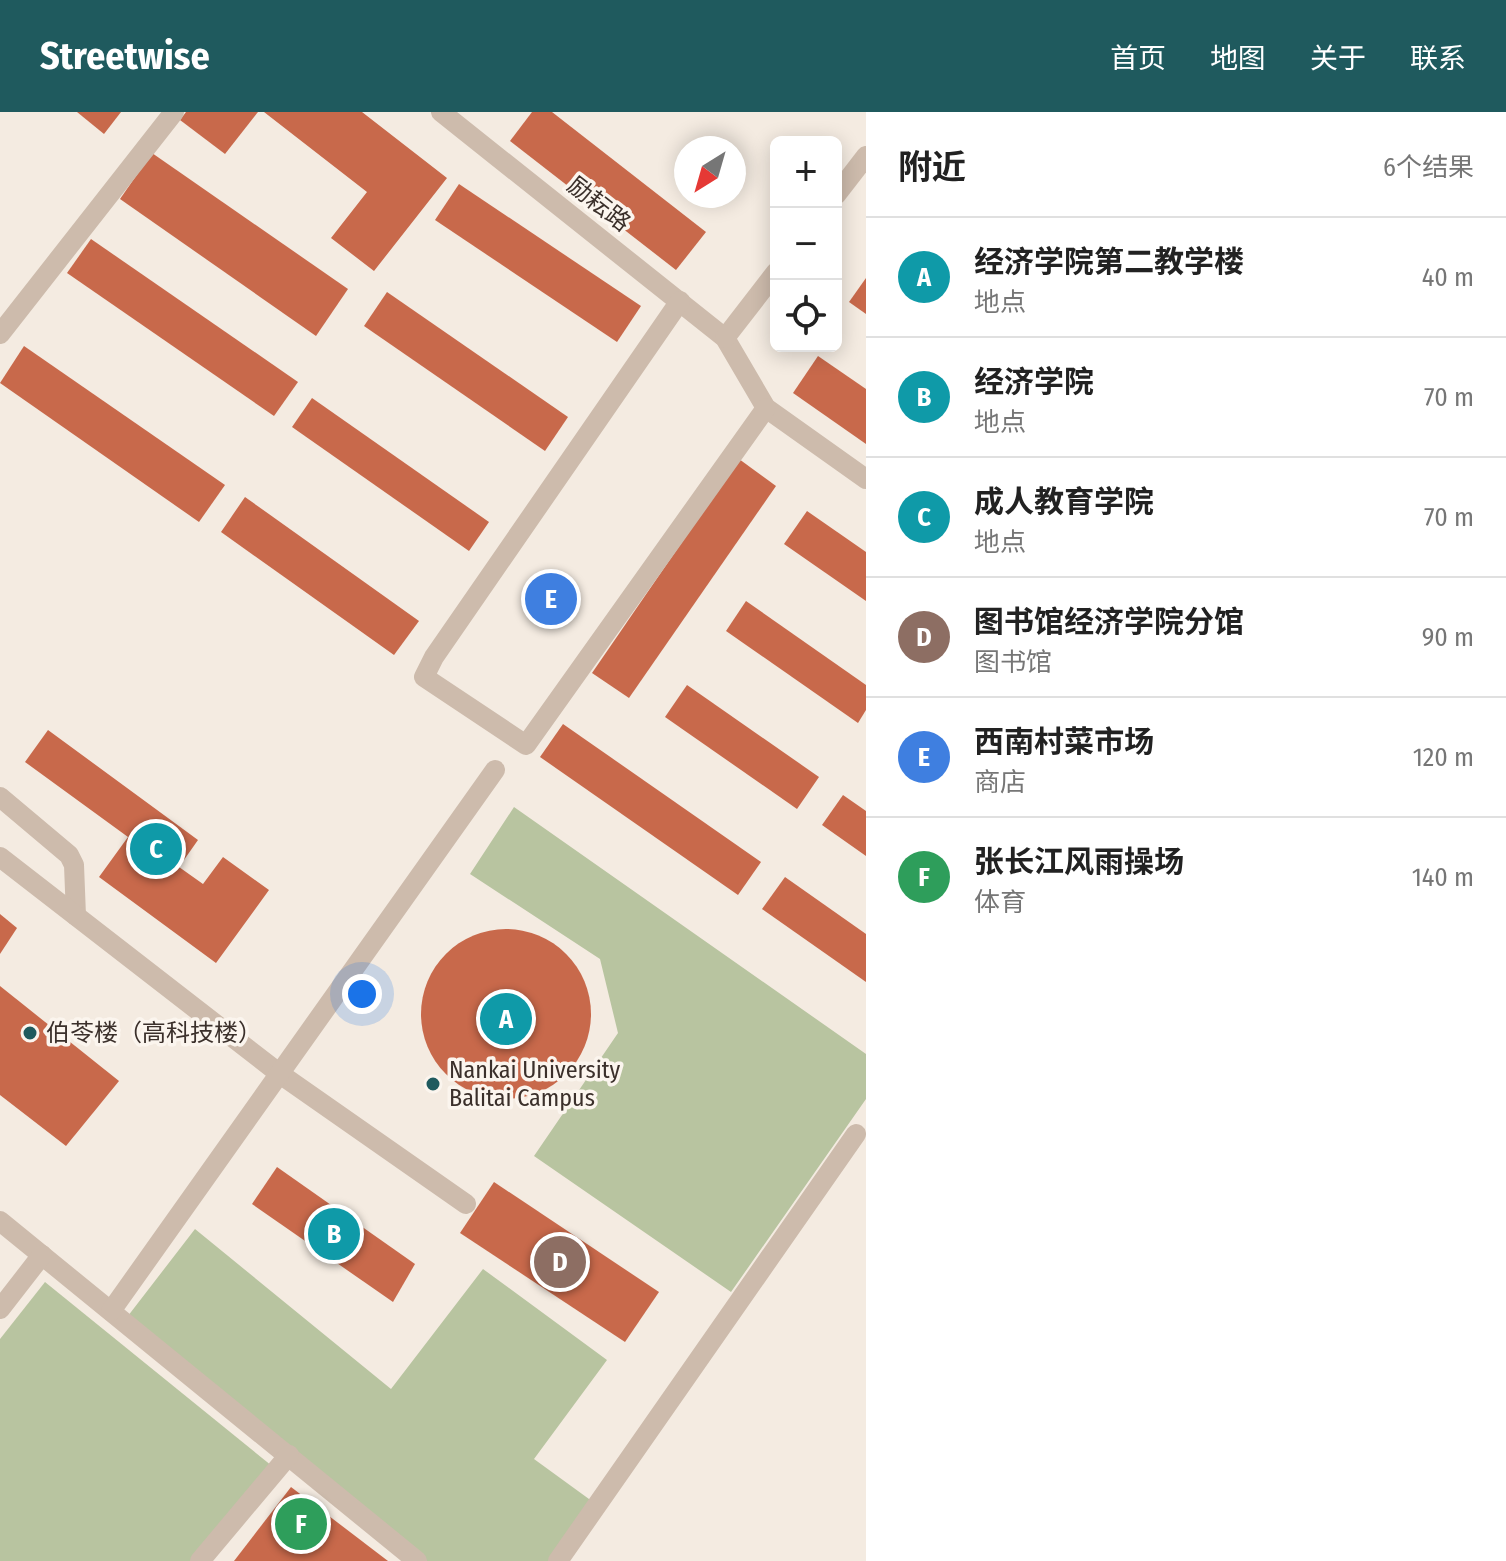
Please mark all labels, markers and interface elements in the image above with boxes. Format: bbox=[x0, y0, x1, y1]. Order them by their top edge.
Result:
text: Streetwise bbox=[40, 33, 210, 79]
text: 首页 bbox=[1110, 42, 1166, 75]
text: 地图 bbox=[1210, 42, 1266, 75]
text: 关于 bbox=[1310, 42, 1366, 75]
text: 联系 bbox=[1410, 42, 1466, 75]
north arrow bbox=[674, 136, 746, 208]
map controls bbox=[770, 136, 842, 352]
button: + bbox=[770, 136, 842, 208]
text: 附近 bbox=[898, 147, 966, 188]
text: 6个结果 bbox=[1383, 152, 1474, 183]
street label: 励耘路 bbox=[562, 171, 636, 237]
button: − bbox=[770, 208, 842, 280]
text: 经济学院第二教学楼 bbox=[974, 244, 1244, 280]
text: A bbox=[917, 262, 931, 293]
text: 40 m bbox=[1422, 262, 1474, 293]
button: locate bbox=[770, 280, 842, 352]
text: 地点 bbox=[974, 287, 1026, 318]
text: 经济学院 bbox=[974, 364, 1094, 400]
text: B bbox=[917, 382, 931, 413]
text: 70 m bbox=[1424, 382, 1474, 413]
text: 地点 bbox=[974, 407, 1026, 438]
text: 成人教育学院 bbox=[974, 484, 1154, 520]
text: C bbox=[917, 502, 931, 533]
text: 70 m bbox=[1424, 502, 1474, 533]
text: 地点 bbox=[974, 527, 1026, 558]
pin: E bbox=[525, 569, 577, 629]
text: 图书馆经济学院分馆 bbox=[974, 604, 1244, 640]
text: D bbox=[916, 622, 932, 653]
text: 90 m bbox=[1422, 622, 1474, 653]
text: 图书馆 bbox=[974, 647, 1052, 678]
text: 西南村菜市场 bbox=[974, 724, 1154, 760]
text: E bbox=[918, 742, 930, 773]
text: 120 m bbox=[1413, 742, 1474, 773]
text: 商店 bbox=[974, 767, 1026, 798]
pin: C bbox=[130, 819, 182, 879]
text: 张长江风雨操场 bbox=[974, 844, 1184, 880]
text: F bbox=[918, 862, 930, 893]
text: 140 m bbox=[1412, 862, 1474, 893]
text: 体育 bbox=[974, 887, 1026, 918]
your location bbox=[342, 974, 382, 1014]
pin: A bbox=[480, 989, 532, 1049]
place label: 伯苓楼（高科技楼） bbox=[46, 1019, 262, 1047]
marker: 伯苓楼（高科技楼） bbox=[21, 1024, 39, 1042]
place label: Nankai University Balitai Campus bbox=[449, 1056, 621, 1112]
marker: Nankai University Balitai Campus bbox=[424, 1075, 442, 1093]
pin: B bbox=[308, 1204, 360, 1264]
pin: D bbox=[534, 1232, 586, 1292]
pin: F bbox=[275, 1494, 327, 1554]

